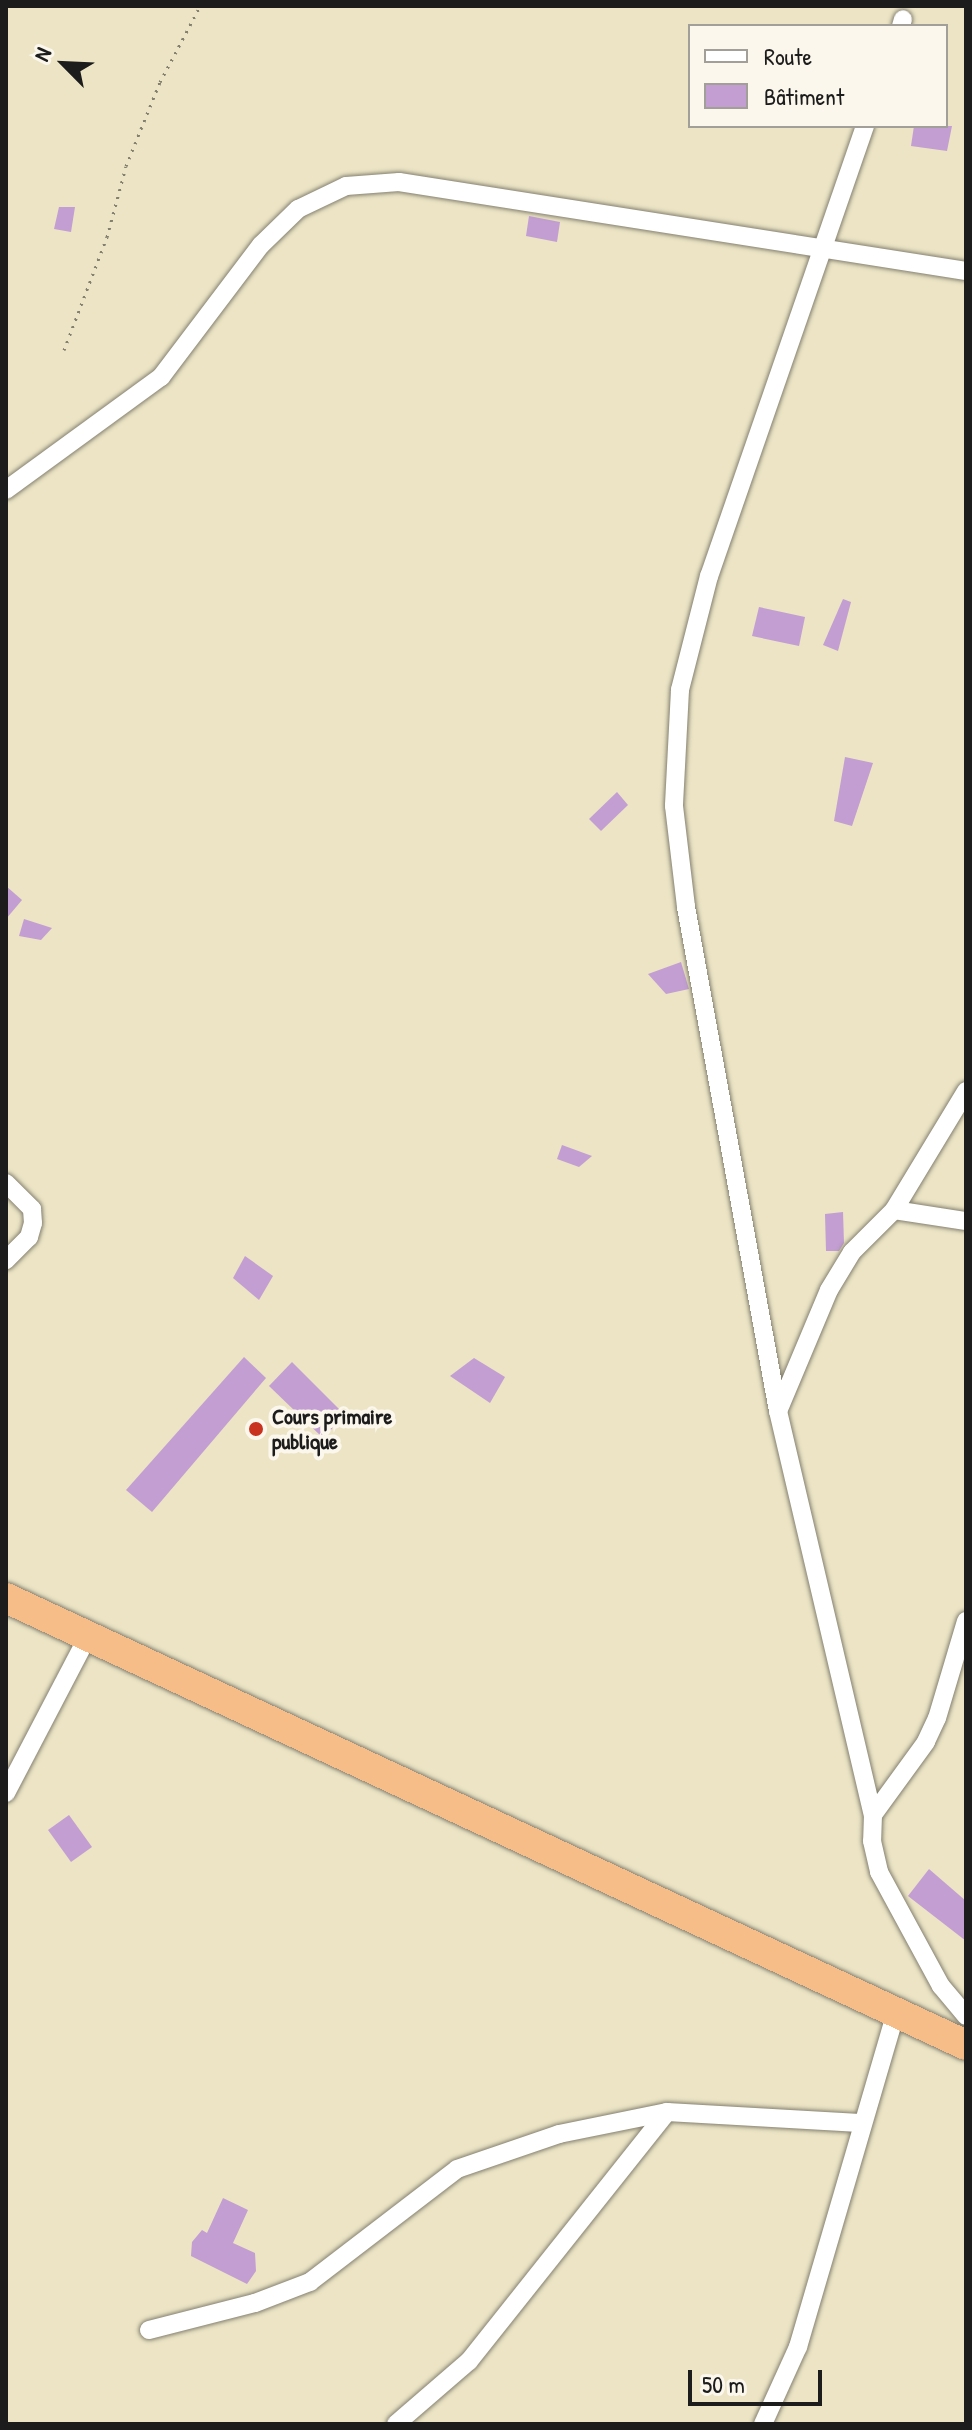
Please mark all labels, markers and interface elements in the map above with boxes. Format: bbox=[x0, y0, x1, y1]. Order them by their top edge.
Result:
north arrow bbox=[24, 24, 104, 104]
legend bbox=[688, 24, 948, 128]
text: Route bbox=[764, 40, 812, 72]
text: N bbox=[26, 43, 58, 66]
text: Bâtiment bbox=[764, 80, 844, 112]
place label: Cours primaire publique bbox=[272, 1403, 392, 1454]
marker: Cours primaire publique bbox=[247, 1420, 265, 1438]
scale bar bbox=[692, 2354, 826, 2404]
text: 50 m bbox=[702, 2368, 745, 2400]

